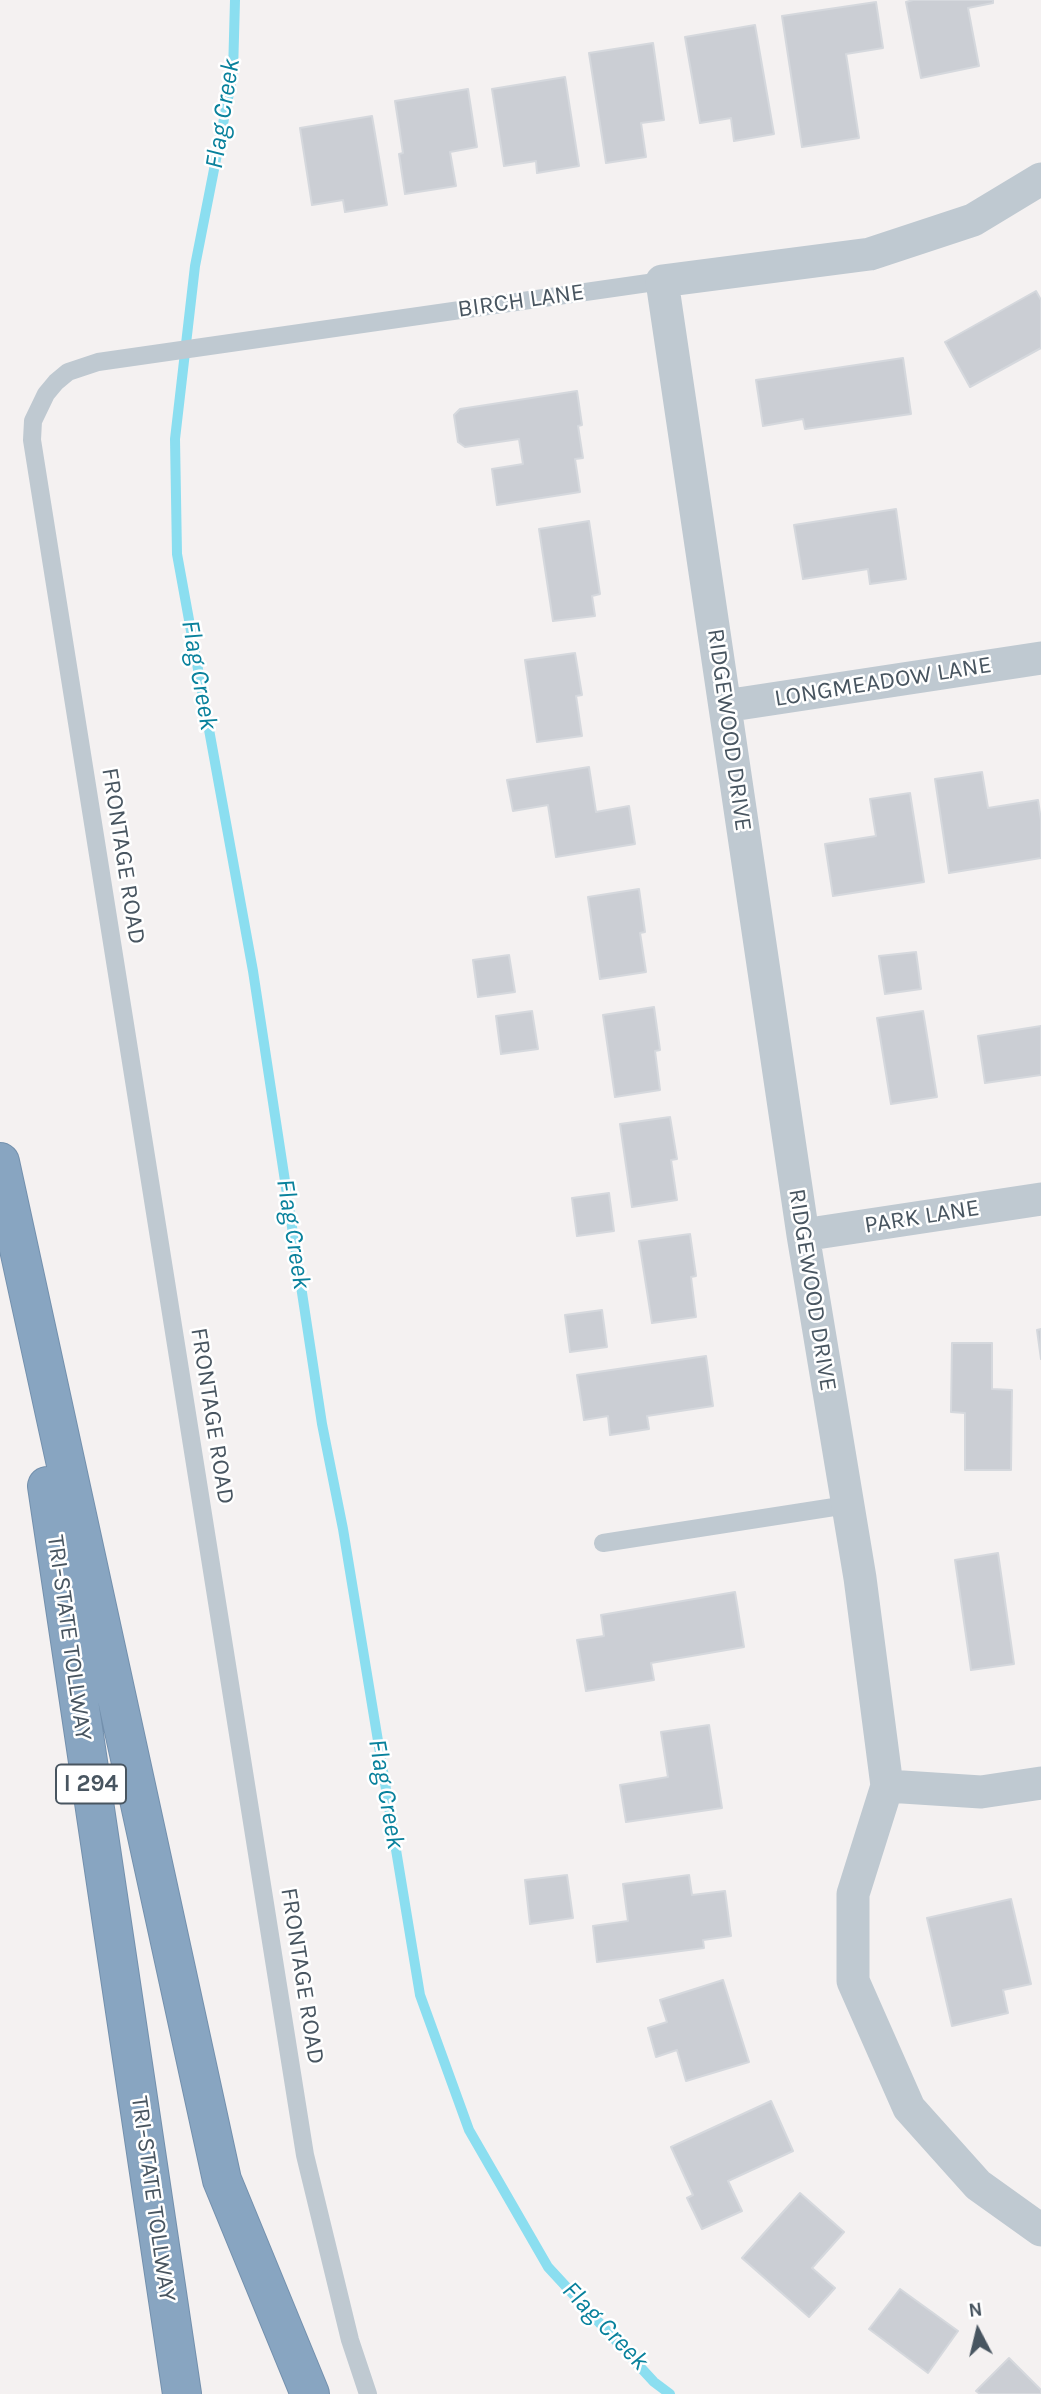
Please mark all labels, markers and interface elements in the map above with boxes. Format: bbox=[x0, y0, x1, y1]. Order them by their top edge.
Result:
water label: Flag Creek bbox=[199, 57, 247, 171]
street label: BIRCH LANE bbox=[456, 278, 586, 324]
water label: Flag Creek bbox=[174, 618, 224, 732]
street label: RIDGEWOOD DRIVE bbox=[701, 627, 757, 833]
street label: LONGMEADOW LANE bbox=[772, 651, 994, 713]
street label: FRONTAGE ROAD bbox=[95, 766, 151, 946]
water label: Flag Creek bbox=[269, 1177, 317, 1291]
street label: RIDGEWOOD DRIVE bbox=[782, 1187, 842, 1393]
street label: PARK LANE bbox=[862, 1194, 982, 1240]
street label: FRONTAGE ROAD bbox=[184, 1326, 240, 1506]
street label: TRI-STATE TOLLWAY bbox=[40, 1533, 98, 1743]
water label: Flag Creek bbox=[361, 1737, 411, 1851]
road number: I 294 bbox=[56, 1764, 126, 1804]
street label: FRONTAGE ROAD bbox=[274, 1886, 330, 2066]
street label: TRI-STATE TOLLWAY bbox=[124, 2094, 182, 2304]
water label: Flag Creek bbox=[555, 2275, 655, 2377]
north arrow bbox=[943, 2296, 1013, 2366]
text: N bbox=[967, 2298, 984, 2322]

